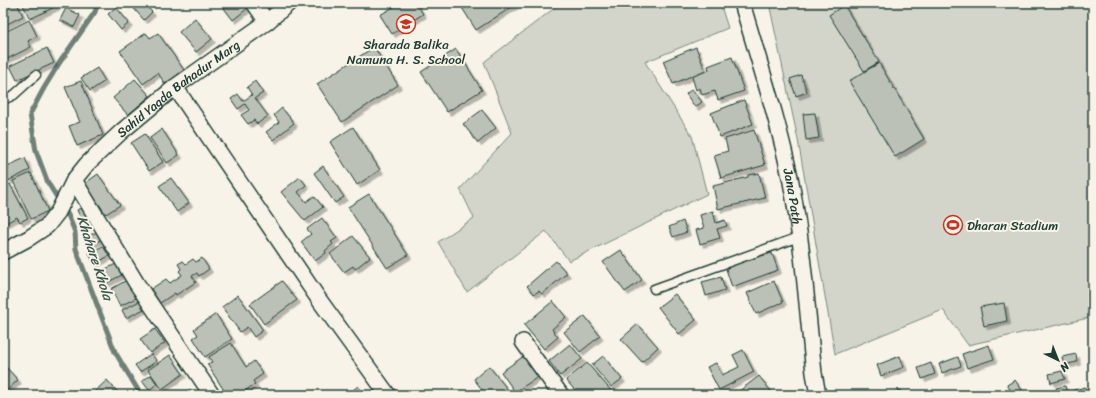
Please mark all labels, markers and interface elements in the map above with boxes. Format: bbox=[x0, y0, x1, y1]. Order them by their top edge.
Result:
school or university icon: Sharada Balika Namuna H. S. School bbox=[395, 13, 417, 35]
street label: Sahid Yagda Bahadur Marg bbox=[111, 33, 245, 143]
place label: Sharada Balika Namuna H. S. School bbox=[347, 33, 466, 71]
street label: Jana Path bbox=[777, 165, 809, 226]
water label: Khahare Khola bbox=[70, 213, 121, 305]
sports icon: Dharan Stadium bbox=[942, 214, 964, 236]
place label: Dharan Stadium bbox=[967, 214, 1058, 237]
north arrow bbox=[1038, 340, 1078, 380]
text: N bbox=[1055, 357, 1074, 377]

